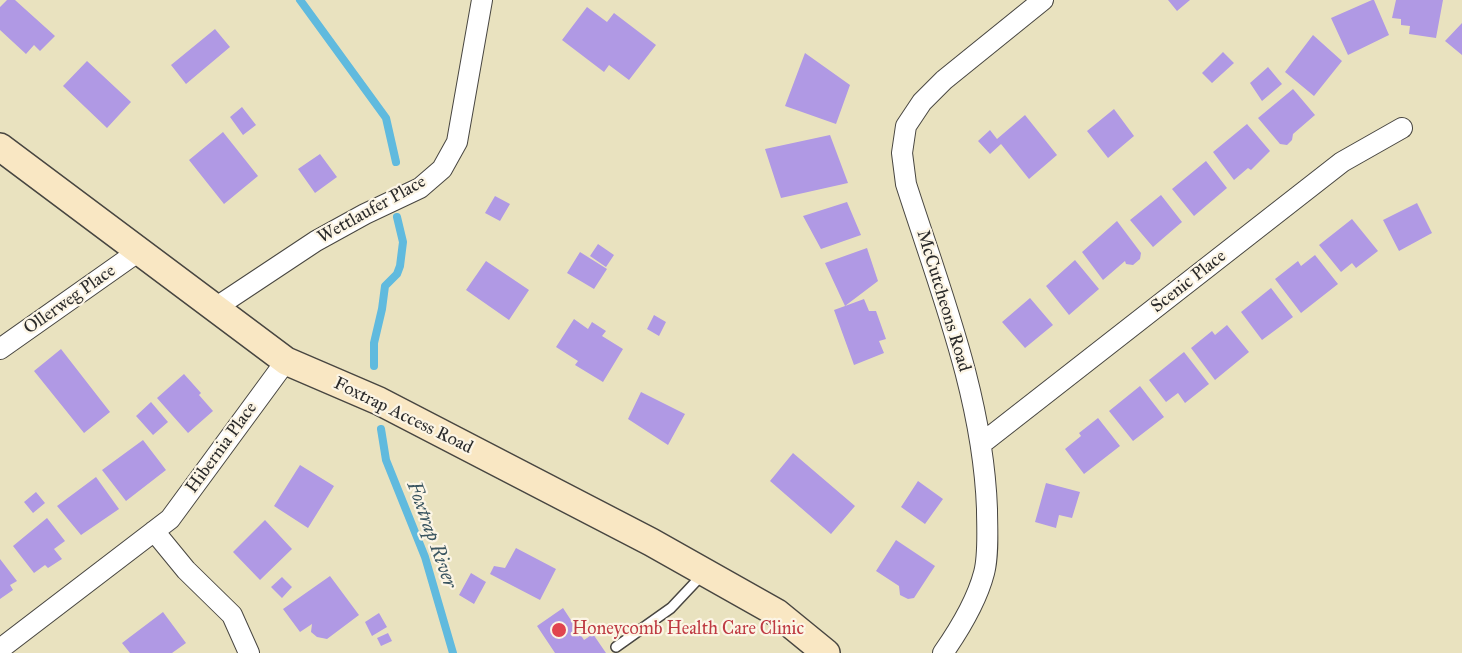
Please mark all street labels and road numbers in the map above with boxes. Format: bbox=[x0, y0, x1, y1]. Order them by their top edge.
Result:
street label: Wettlaufer Place bbox=[314, 171, 430, 249]
street label: McCutcheons Road bbox=[911, 228, 975, 374]
street label: Scenic Place bbox=[1147, 246, 1231, 318]
street label: Ollerweg Place bbox=[20, 260, 120, 340]
street label: Foxtrap Access Road bbox=[330, 373, 476, 459]
street label: Hibernia Place bbox=[182, 398, 262, 498]

